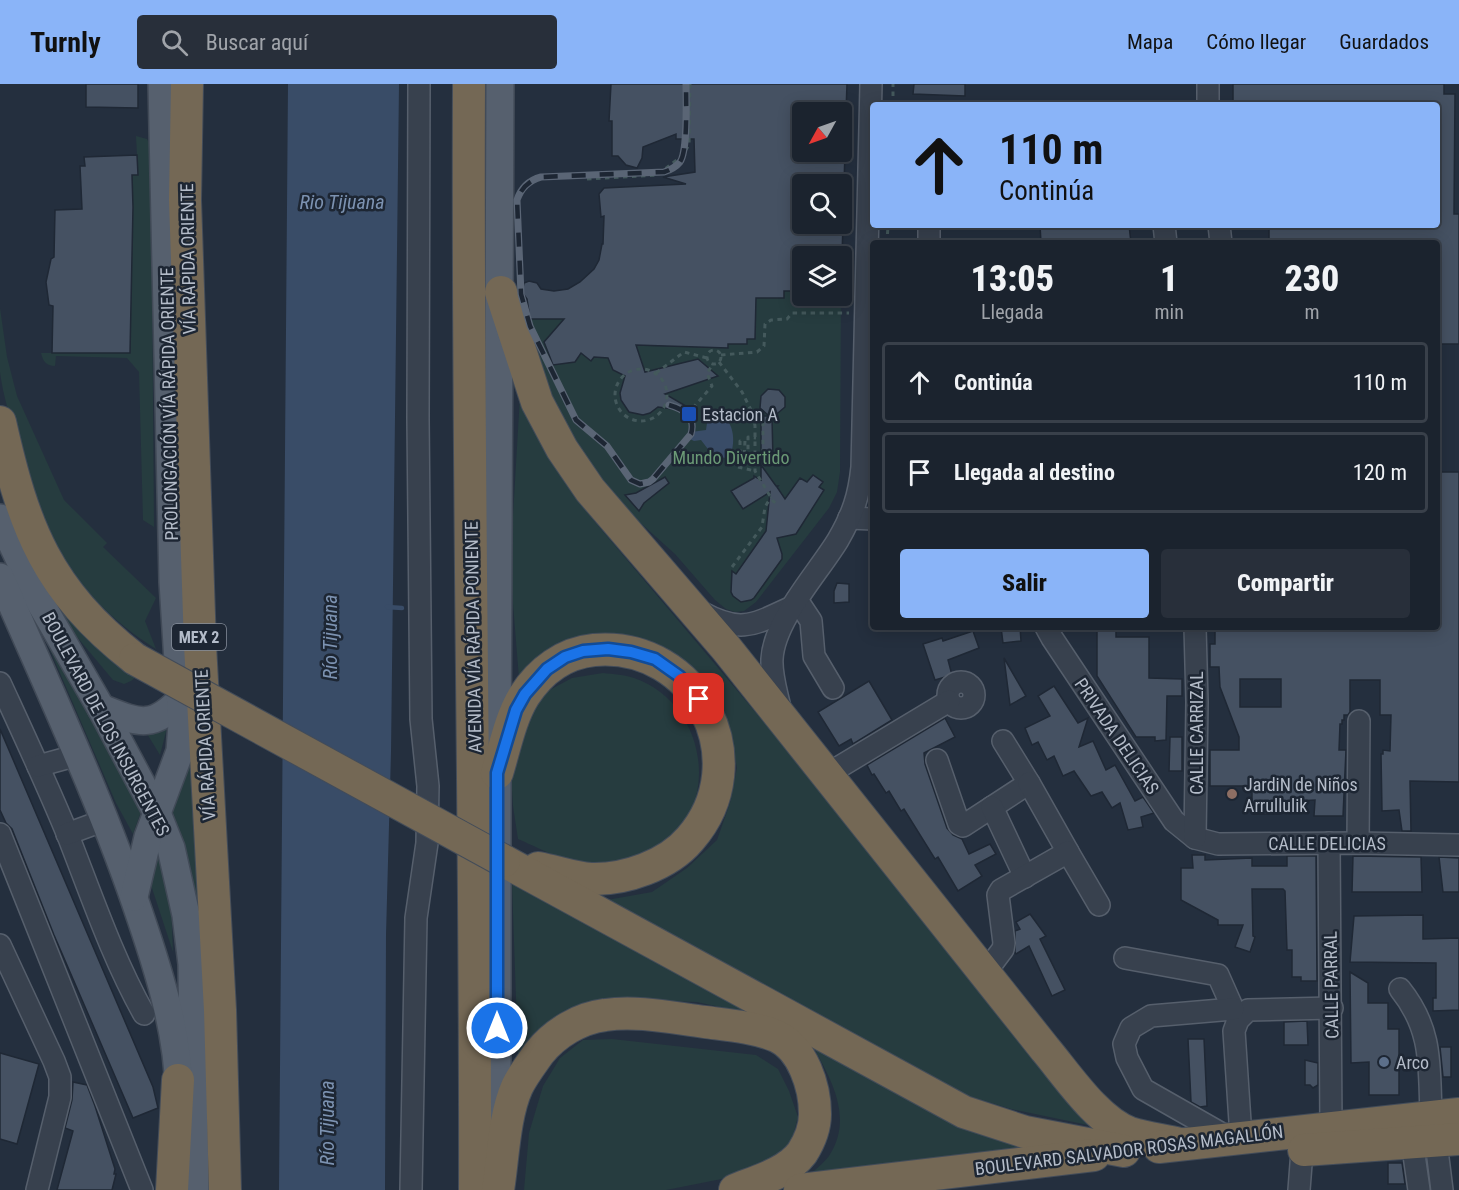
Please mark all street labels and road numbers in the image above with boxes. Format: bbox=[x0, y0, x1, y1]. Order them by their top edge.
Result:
street label: VÍA RÁPIDA ORIENTE bbox=[176, 183, 200, 335]
street label: PROLONGACIÓN VÍA RÁPIDA ORIENTE bbox=[156, 267, 182, 541]
street label: AVENIDA VÍA RÁPIDA PONIENTE bbox=[460, 521, 486, 753]
street label: BOULEVARD DE LOS INSURGENTES bbox=[38, 609, 174, 839]
road number: MEX 2 bbox=[172, 624, 226, 650]
street label: VÍA RÁPIDA ORIENTE bbox=[191, 669, 219, 821]
street label: CALLE CARRIZAL bbox=[1186, 671, 1207, 795]
street label: PRIVADA DELICIAS bbox=[1070, 674, 1164, 798]
street label: CALLE DELICIAS bbox=[1268, 833, 1386, 854]
street label: CALLE PARRAL bbox=[1320, 930, 1342, 1039]
street label: BOULEVARD SALVADOR ROSAS MAGALLÓN bbox=[974, 1121, 1284, 1179]

